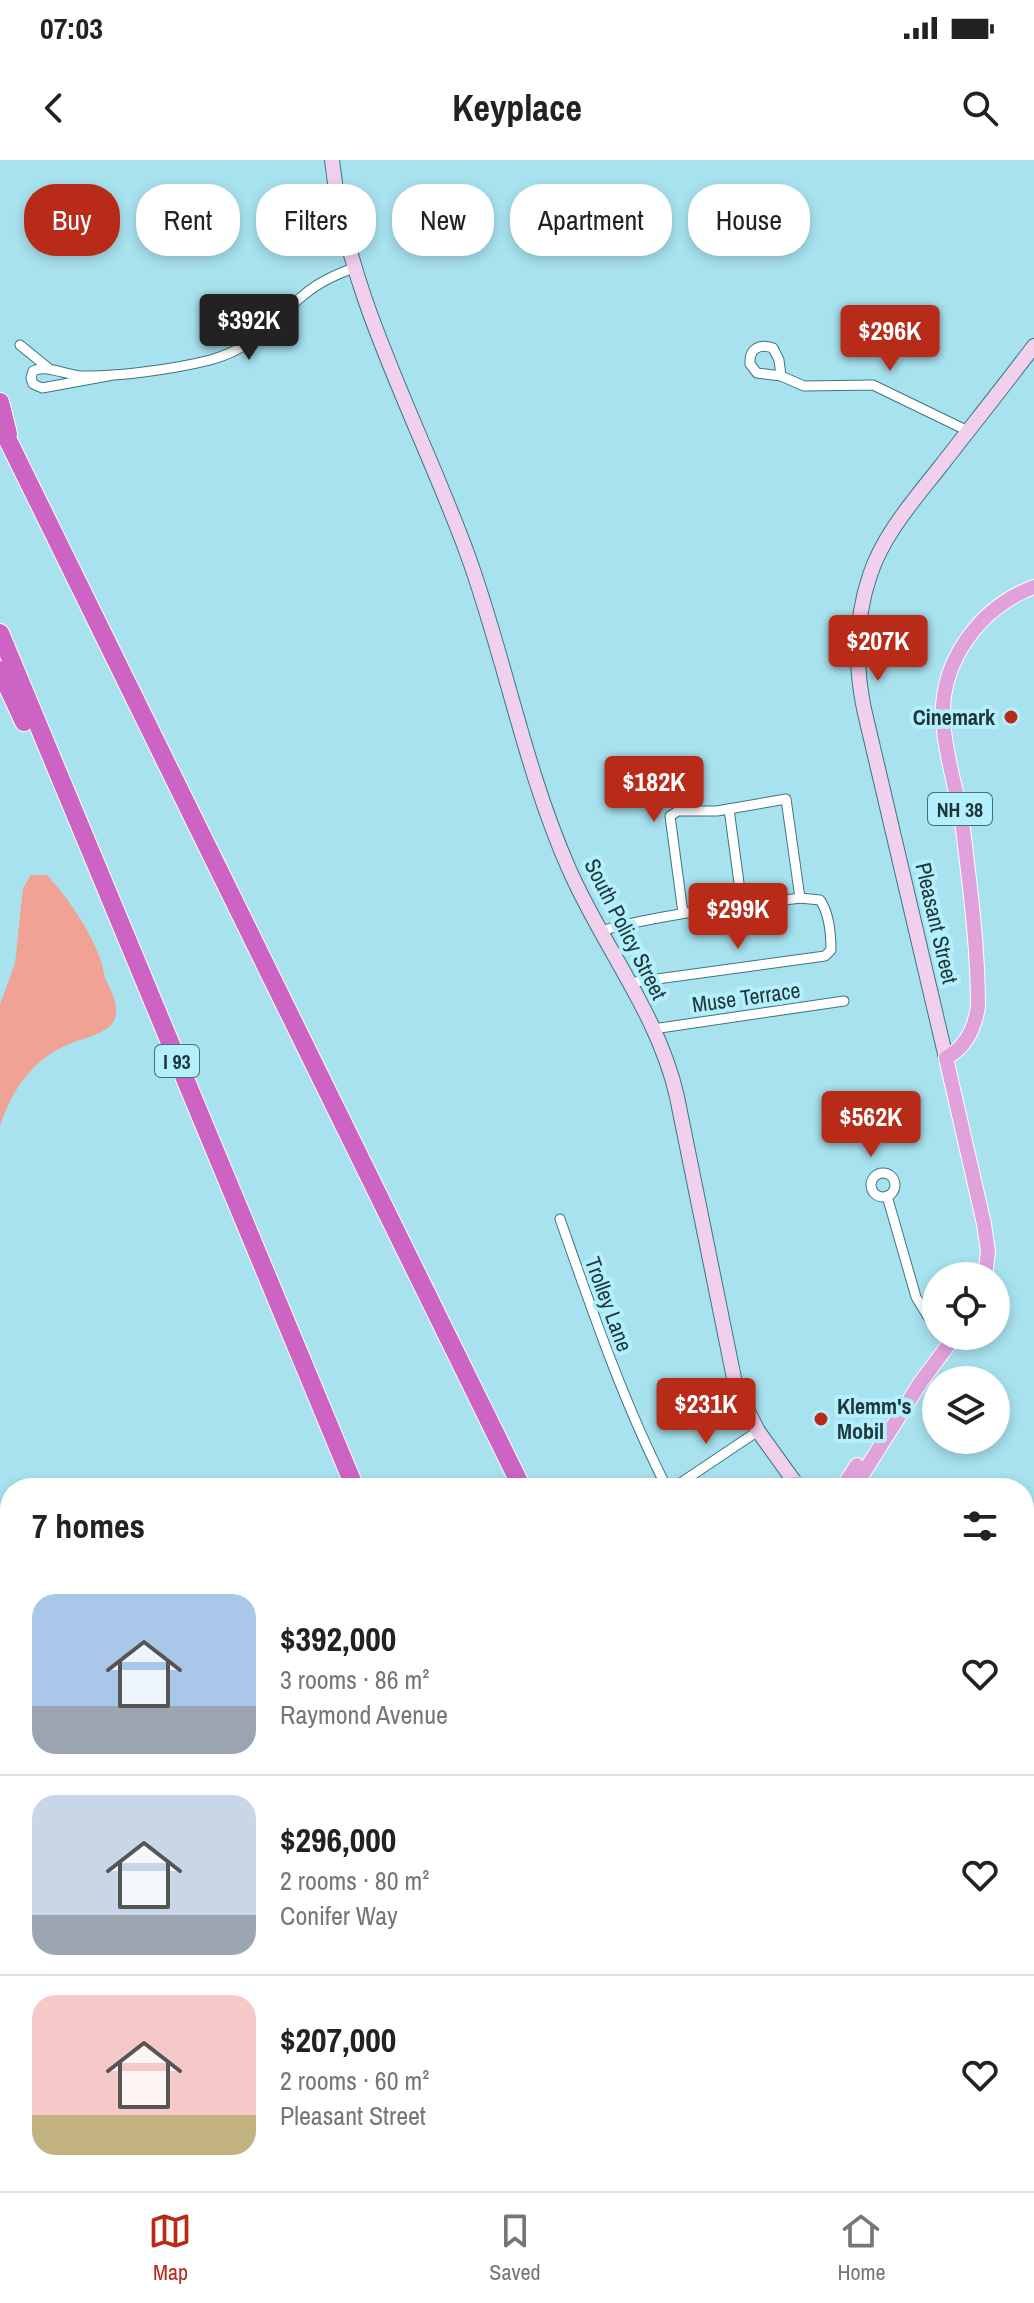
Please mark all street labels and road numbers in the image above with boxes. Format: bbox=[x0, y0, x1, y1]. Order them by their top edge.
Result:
road number: NH 38 bbox=[928, 793, 992, 825]
street label: South Policy Street bbox=[578, 853, 674, 1005]
street label: Pleasant Street bbox=[909, 860, 965, 986]
street label: Muse Terrace bbox=[690, 975, 802, 1019]
road number: I 93 bbox=[155, 1045, 199, 1077]
street label: Trolley Lane bbox=[578, 1253, 640, 1355]

